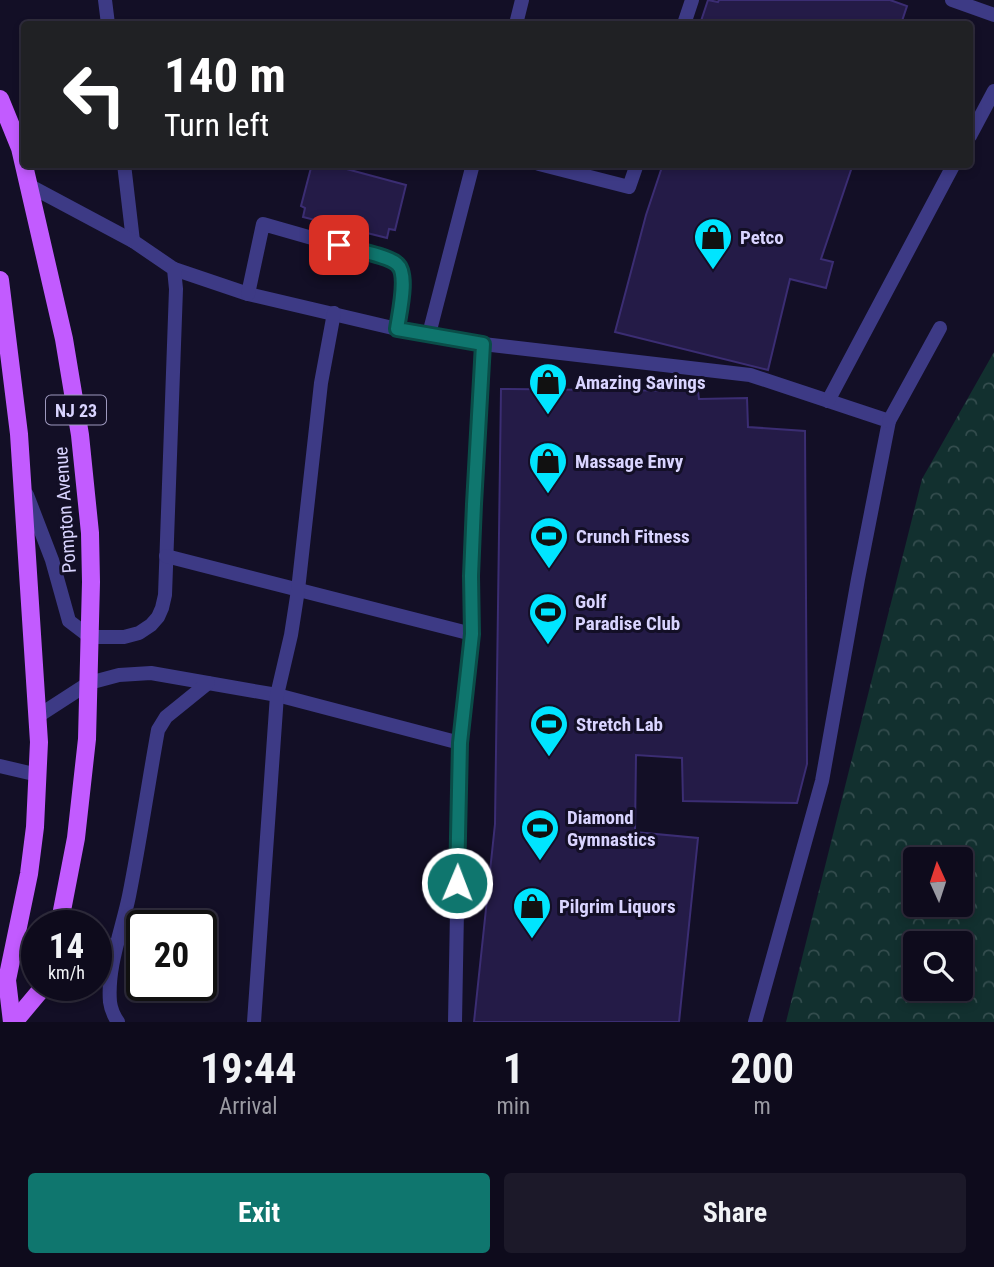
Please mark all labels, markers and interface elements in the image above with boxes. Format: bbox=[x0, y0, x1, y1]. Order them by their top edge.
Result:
text: 140 m bbox=[164, 47, 286, 104]
icon: left bbox=[49, 49, 140, 140]
text: Turn left bbox=[164, 106, 269, 144]
pin bbox=[309, 215, 369, 275]
shop icon: Petco bbox=[692, 216, 734, 271]
icon: arrive bbox=[320, 226, 358, 264]
place label: Petco bbox=[740, 226, 784, 249]
shop icon: Amazing Savings bbox=[527, 361, 569, 416]
place label: Amazing Savings bbox=[575, 371, 706, 394]
road number: NJ 23 bbox=[46, 396, 106, 424]
shop icon: Massage Envy bbox=[527, 440, 569, 495]
street label: Pompton Avenue bbox=[49, 446, 81, 574]
place label: Massage Envy bbox=[575, 450, 684, 473]
sports icon: Crunch Fitness bbox=[528, 515, 570, 570]
place label: Crunch Fitness bbox=[576, 525, 690, 548]
place label: Golf Paradise Club bbox=[575, 590, 680, 635]
sports icon: Golf Paradise Club bbox=[527, 591, 569, 646]
sports icon: Stretch Lab bbox=[528, 703, 570, 758]
place label: Stretch Lab bbox=[576, 713, 663, 736]
place label: Diamond Gymnastics bbox=[567, 806, 656, 851]
sports icon: Diamond Gymnastics bbox=[519, 807, 561, 862]
position arrow bbox=[420, 846, 494, 920]
north arrow bbox=[903, 847, 973, 917]
map controls bbox=[903, 847, 973, 1001]
shop icon: Pilgrim Liquors bbox=[511, 885, 553, 940]
place label: Pilgrim Liquors bbox=[559, 895, 676, 918]
speed limit sign: 20 bbox=[126, 910, 217, 1001]
text: 14 bbox=[49, 926, 84, 967]
button: search bbox=[903, 931, 973, 1001]
text: km/h bbox=[48, 962, 85, 983]
text: 19:44 bbox=[200, 1044, 296, 1093]
text: 1 bbox=[503, 1044, 524, 1093]
text: 200 bbox=[730, 1044, 794, 1093]
text: Arrival bbox=[219, 1093, 277, 1120]
text: min bbox=[496, 1093, 530, 1120]
text: m bbox=[753, 1093, 771, 1120]
button: Exit bbox=[28, 1173, 490, 1253]
button: Share bbox=[504, 1173, 966, 1253]

